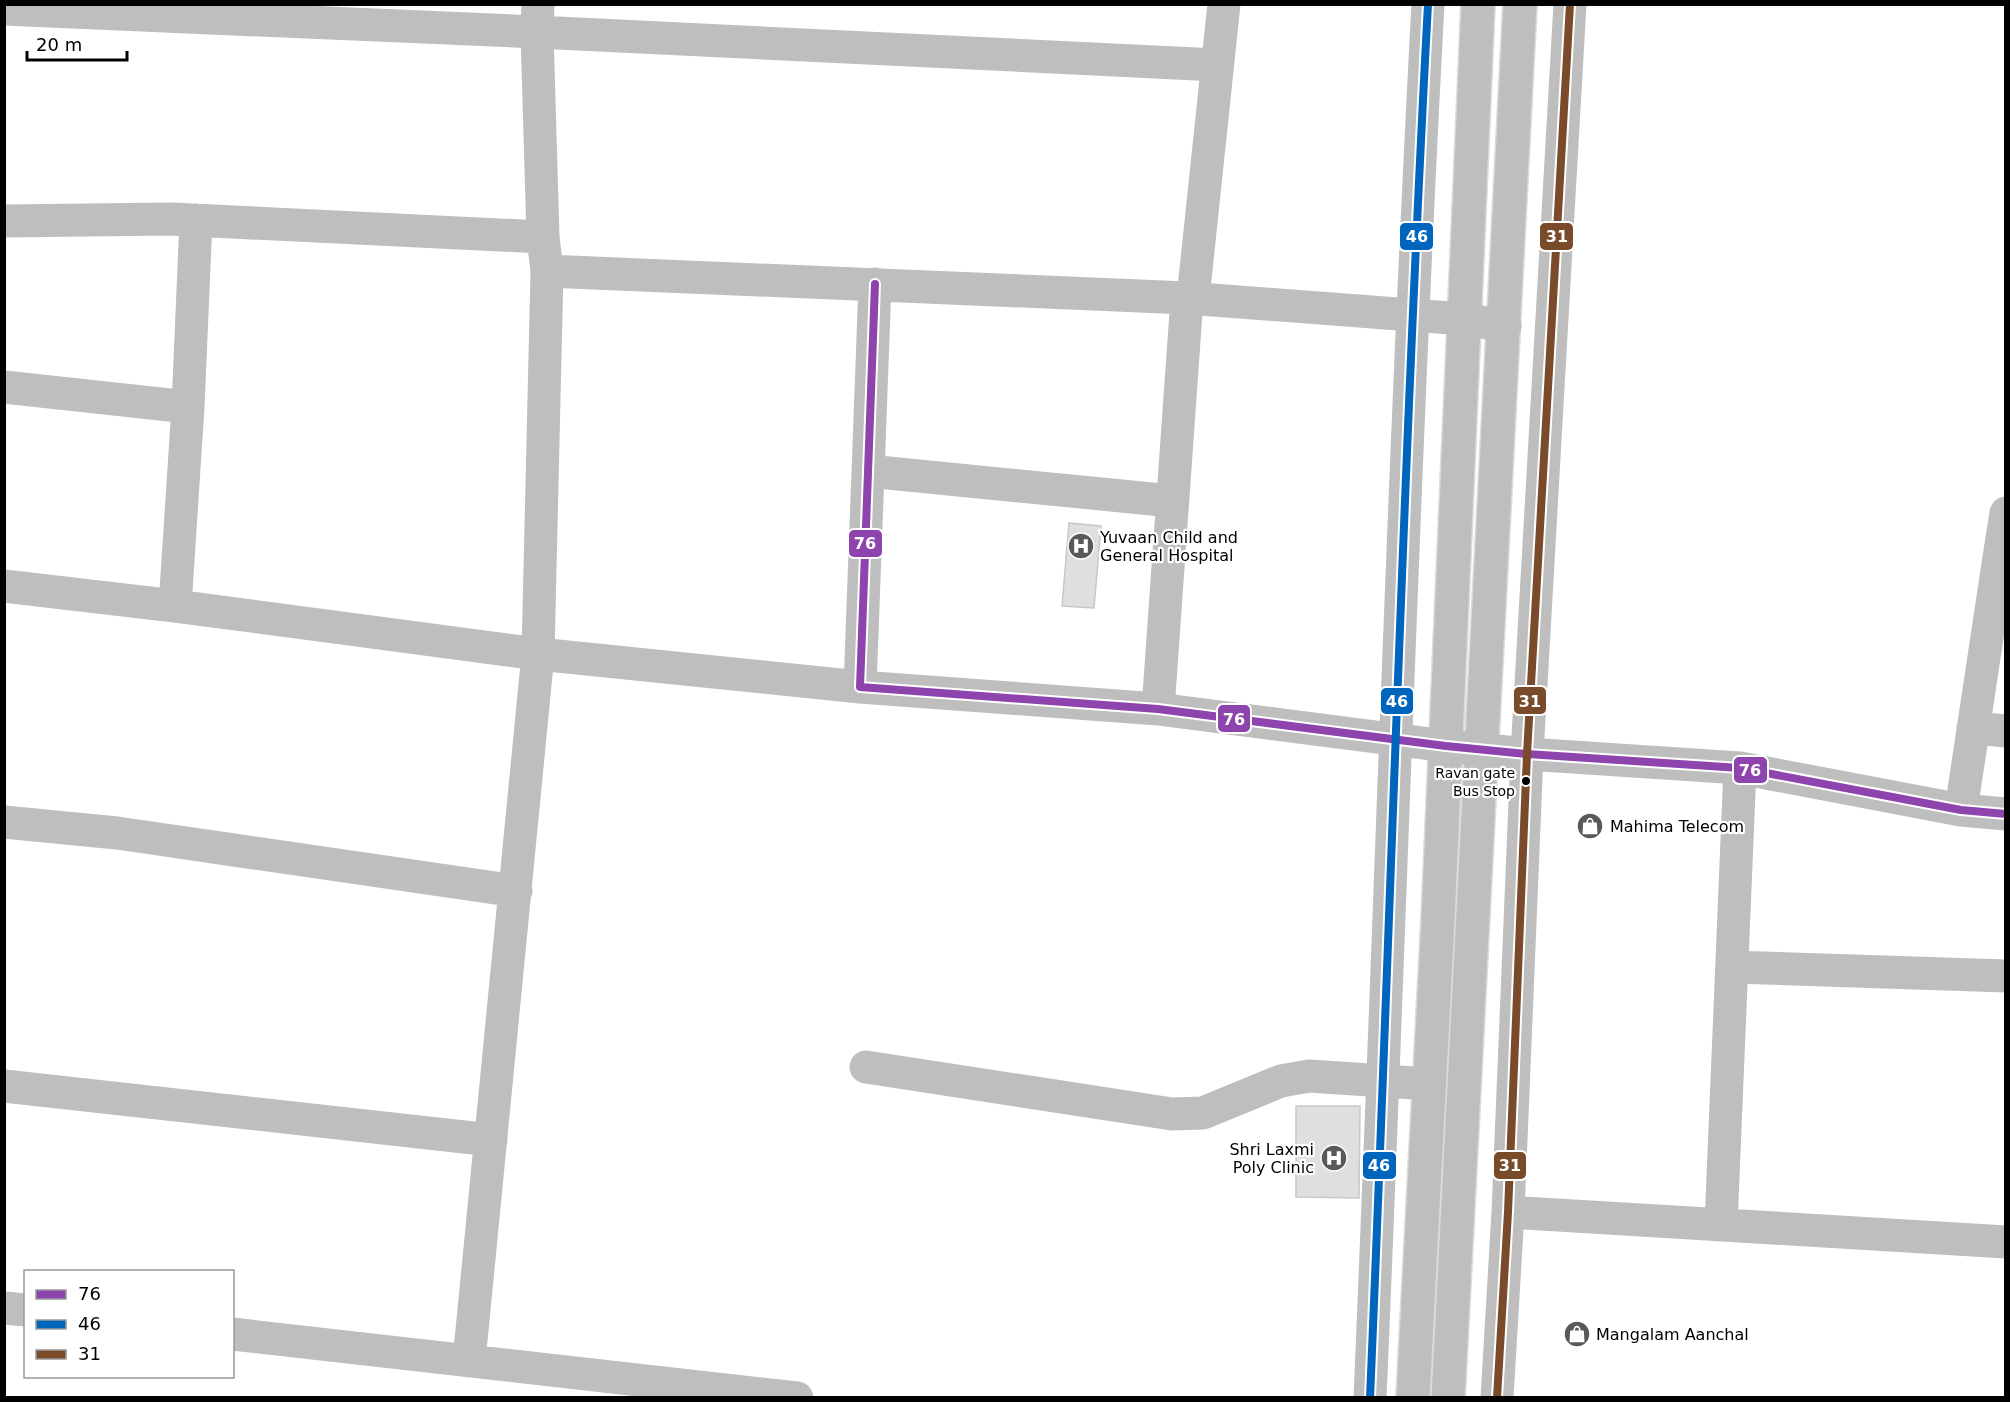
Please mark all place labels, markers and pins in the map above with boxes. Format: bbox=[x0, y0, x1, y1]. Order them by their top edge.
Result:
place label: Yuvaan Child and General Hospital bbox=[1099, 528, 1238, 565]
hospital icon: Yuvaan Child and General Hospital bbox=[1066, 531, 1096, 561]
place label: Ravan gate Bus Stop bbox=[1435, 765, 1515, 799]
marker: Ravan gate Bus Stop bbox=[1520, 775, 1532, 787]
shop icon: Mahima Telecom bbox=[1575, 811, 1605, 841]
place label: Mahima Telecom bbox=[1610, 817, 1744, 836]
place label: Shri Laxmi Poly Clinic bbox=[1229, 1140, 1314, 1177]
hospital icon: Shri Laxmi Poly Clinic bbox=[1319, 1143, 1349, 1173]
shop icon: Mangalam Aanchal bbox=[1562, 1319, 1592, 1349]
place label: Mangalam Aanchal bbox=[1596, 1325, 1749, 1344]

